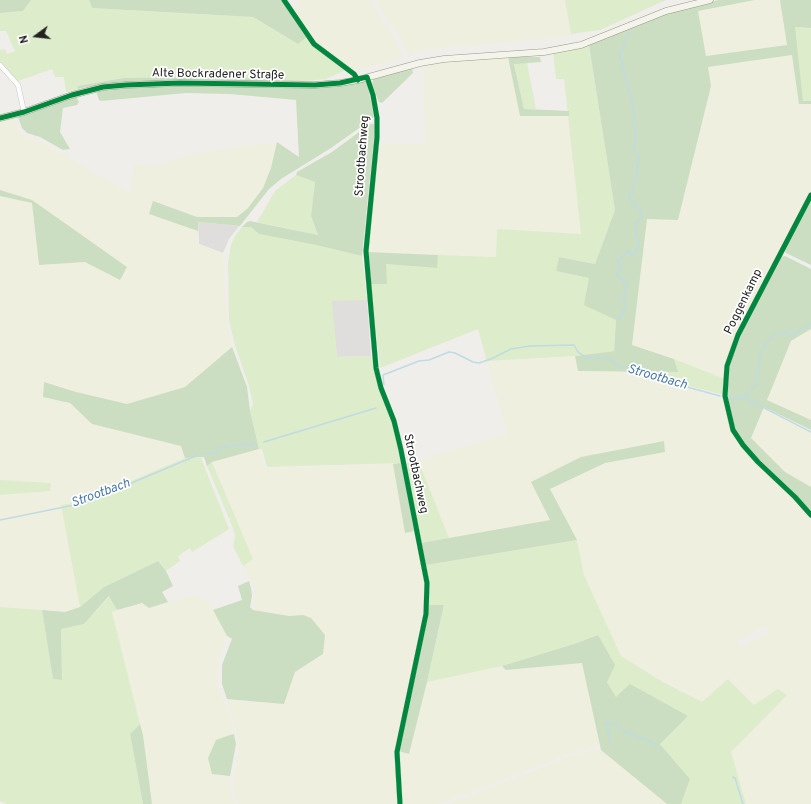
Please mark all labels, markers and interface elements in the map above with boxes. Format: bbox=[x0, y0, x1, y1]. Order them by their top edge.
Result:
north arrow bbox=[16, 16, 56, 56]
text: N bbox=[17, 33, 32, 45]
street label: Alte Bockradener Straße bbox=[152, 67, 284, 83]
street label: Strootbachweg bbox=[353, 115, 373, 197]
street label: Poggenkamp bbox=[722, 267, 766, 337]
water label: Strootbach bbox=[625, 362, 689, 394]
street label: Strootbachweg bbox=[400, 433, 430, 515]
water label: Strootbach bbox=[70, 476, 132, 512]

